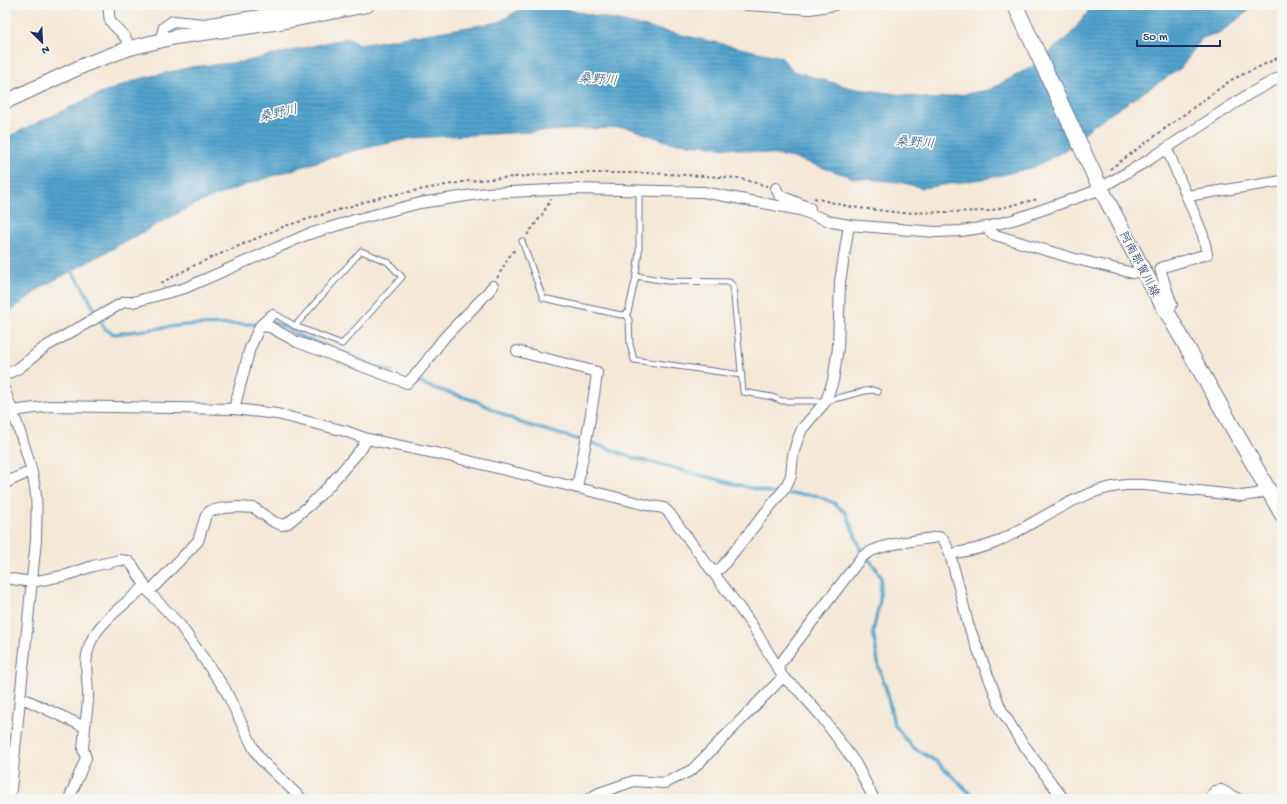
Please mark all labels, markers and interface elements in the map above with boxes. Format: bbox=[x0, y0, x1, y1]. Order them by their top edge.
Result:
north arrow bbox=[22, 22, 62, 62]
scale bar bbox=[1137, 22, 1220, 48]
text: 50 m bbox=[1143, 31, 1168, 45]
text: N bbox=[40, 42, 51, 56]
water label: 桑野川 bbox=[578, 71, 618, 89]
water label: 桑野川 bbox=[258, 102, 299, 126]
water label: 桑野川 bbox=[895, 134, 935, 152]
street label: 阿南那賀川線 bbox=[1115, 229, 1162, 300]

